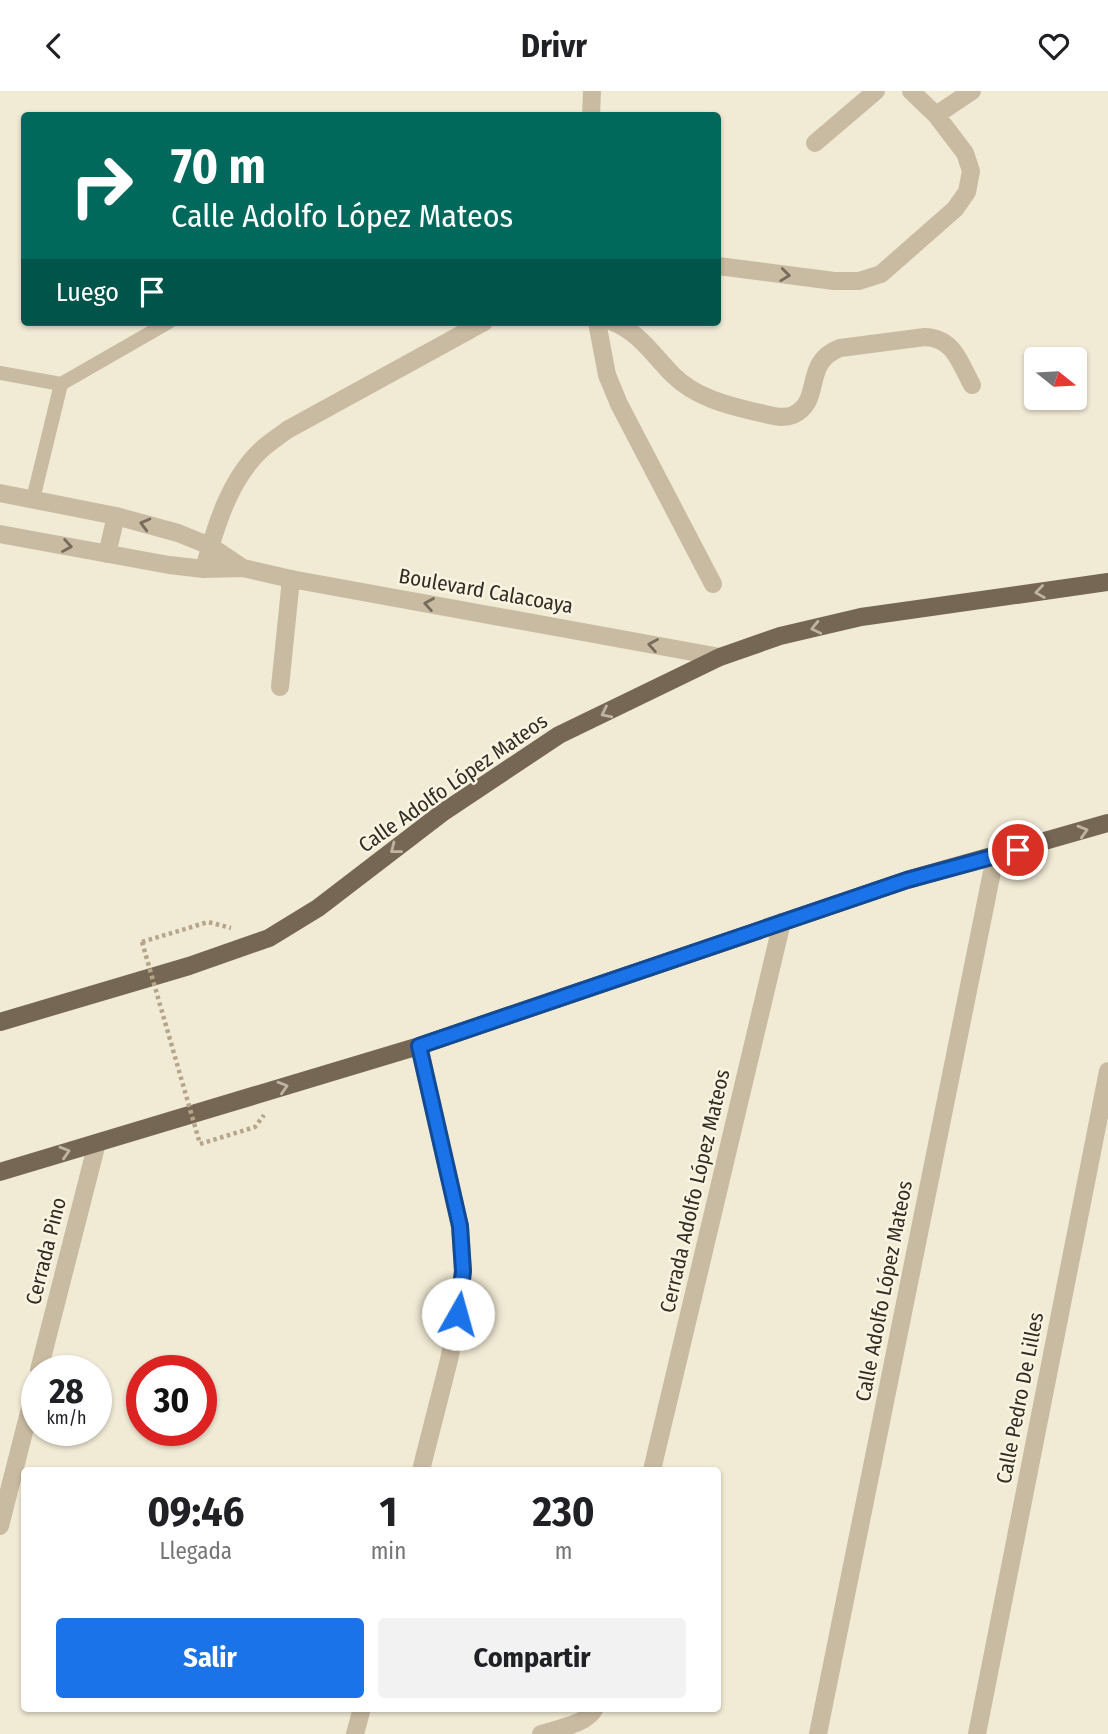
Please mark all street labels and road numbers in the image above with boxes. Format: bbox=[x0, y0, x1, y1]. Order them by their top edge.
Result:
street label: Boulevard Calacoaya bbox=[397, 563, 575, 619]
street label: Calle Adolfo López Mateos bbox=[354, 708, 552, 858]
street label: Cerrada Adolfo López Mateos bbox=[654, 1067, 736, 1315]
street label: Calle Adolfo López Mateos bbox=[850, 1178, 918, 1404]
street label: Cerrada Pino bbox=[20, 1195, 72, 1307]
street label: Calle Pedro De Lilles bbox=[991, 1310, 1049, 1486]

